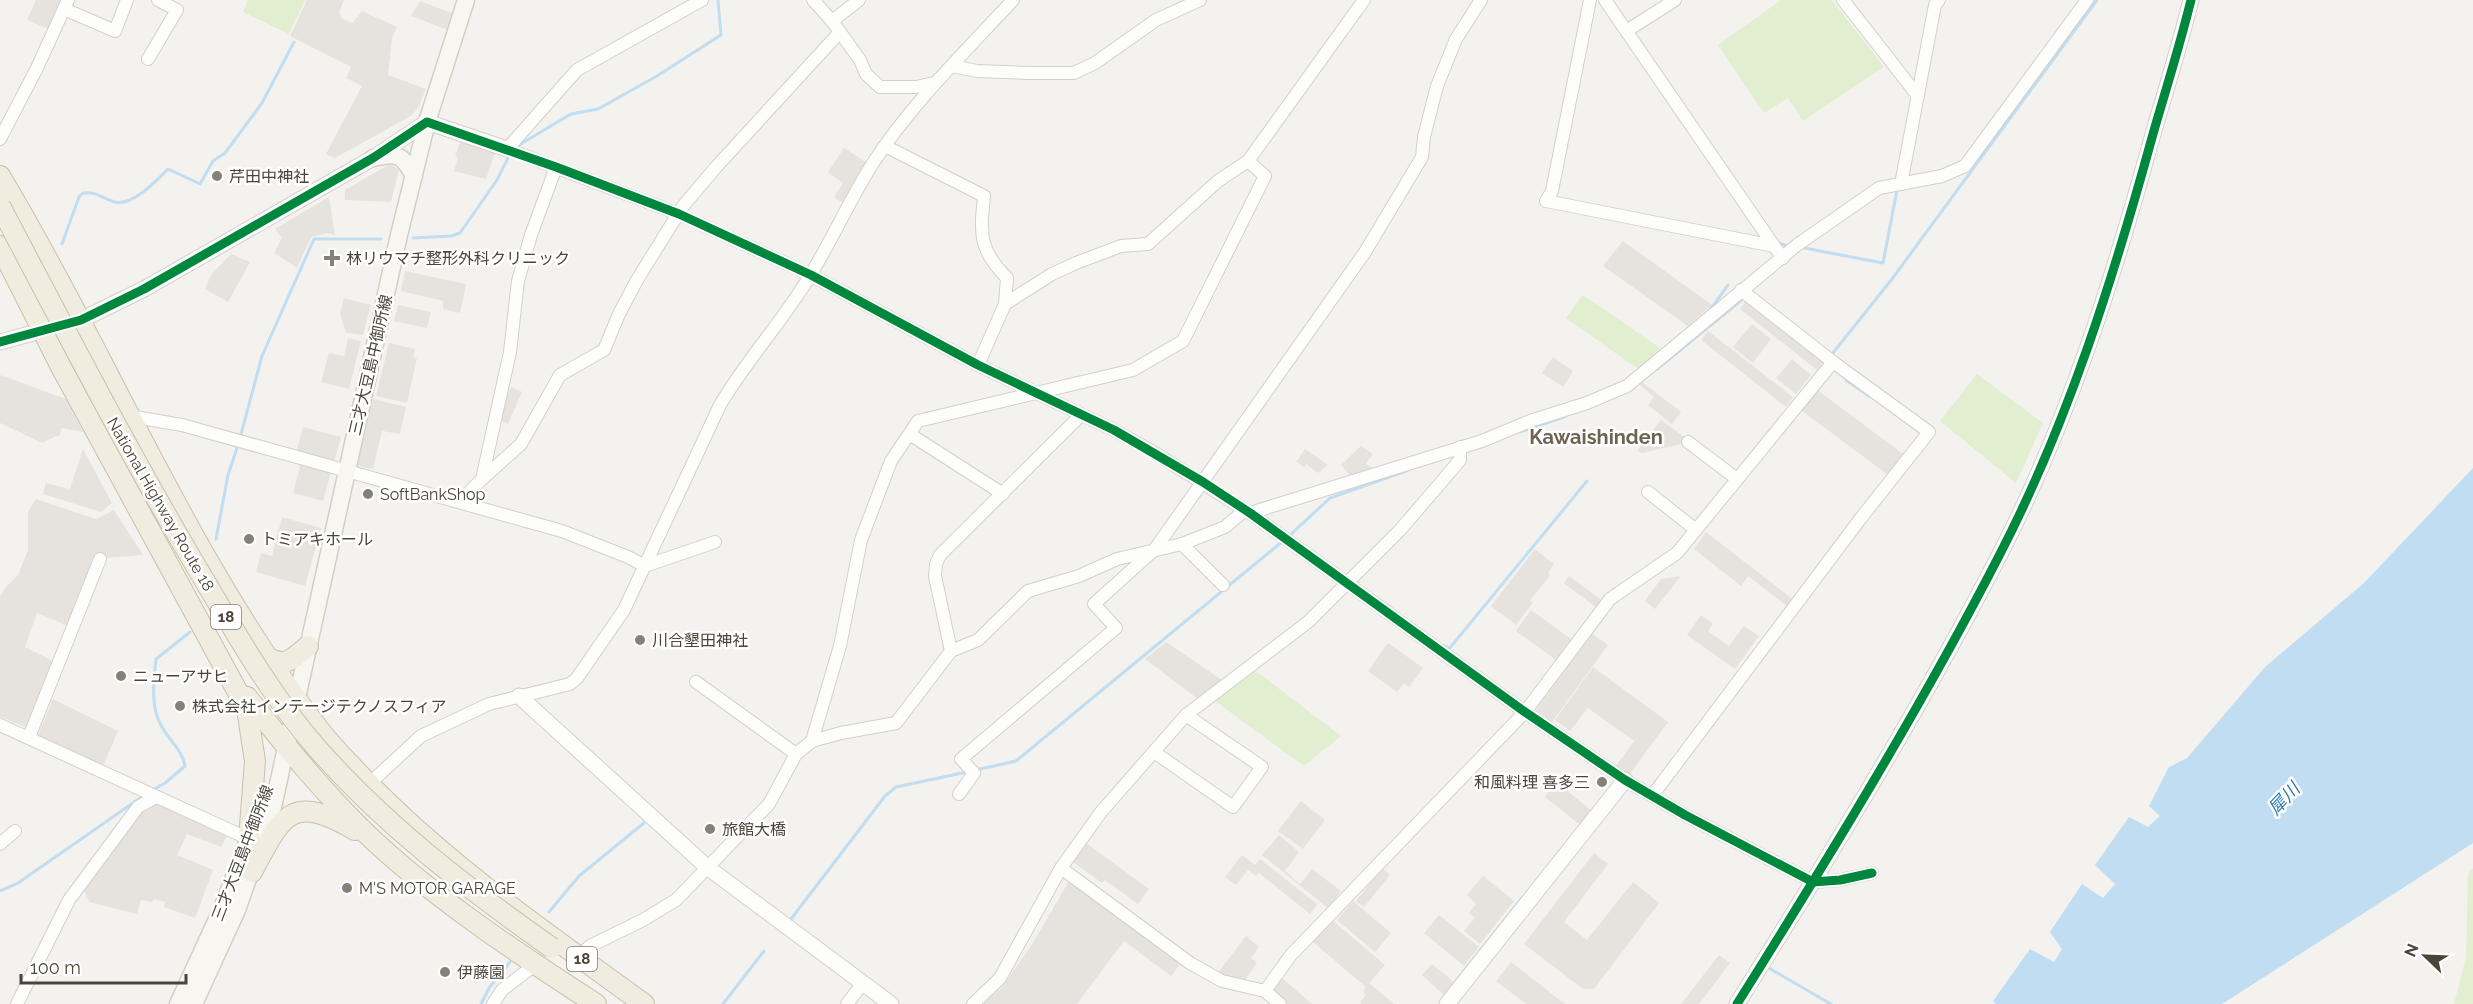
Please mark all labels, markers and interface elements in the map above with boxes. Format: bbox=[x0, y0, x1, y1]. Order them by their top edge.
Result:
place label: 芹田中神社 bbox=[229, 167, 309, 186]
marker: 芹田中神社 bbox=[210, 169, 224, 183]
marker: 林リウマチ整形外科クリニック bbox=[323, 249, 341, 267]
place label: 林リウマチ整形外科クリニック bbox=[346, 249, 570, 268]
street label: 三才大豆島中御所線 bbox=[345, 293, 396, 437]
street label: National Highway Route 18 bbox=[103, 414, 218, 594]
district label: Kawaishinden bbox=[1529, 425, 1663, 449]
place label: SoftBankShop bbox=[380, 485, 485, 504]
marker: SoftBankShop bbox=[361, 487, 375, 501]
place label: トミアキホール bbox=[261, 530, 373, 549]
marker: トミアキホール bbox=[242, 532, 256, 546]
road number: 18 bbox=[211, 605, 241, 629]
place label: 川合墾田神社 bbox=[652, 631, 748, 650]
marker: 川合墾田神社 bbox=[633, 633, 647, 647]
place label: ニューアサヒ bbox=[133, 667, 228, 686]
marker: ニューアサヒ bbox=[114, 669, 128, 683]
place label: 株式会社インテージテクノスフィア bbox=[192, 697, 446, 716]
marker: 株式会社インテージテクノスフィア bbox=[173, 699, 187, 713]
place label: 和風料理 喜多三 bbox=[1474, 773, 1590, 792]
marker: 和風料理 喜多三 bbox=[1595, 775, 1609, 789]
water label: 犀川 bbox=[2264, 777, 2305, 819]
street label: 三才大豆島中御所線 bbox=[208, 783, 277, 924]
place label: 旅館大橋 bbox=[722, 820, 786, 839]
marker: 旅館大橋 bbox=[703, 822, 717, 836]
place label: M'S MOTOR GARAGE bbox=[359, 879, 516, 898]
marker: M'S MOTOR GARAGE bbox=[340, 881, 354, 895]
north arrow bbox=[2395, 926, 2455, 986]
text: N bbox=[2401, 941, 2423, 960]
scale bar bbox=[21, 947, 186, 985]
road number: 18 bbox=[567, 947, 597, 971]
text: 100 m bbox=[30, 957, 81, 978]
place label: 伊藤園 bbox=[457, 963, 505, 982]
marker: 伊藤園 bbox=[438, 965, 452, 979]

